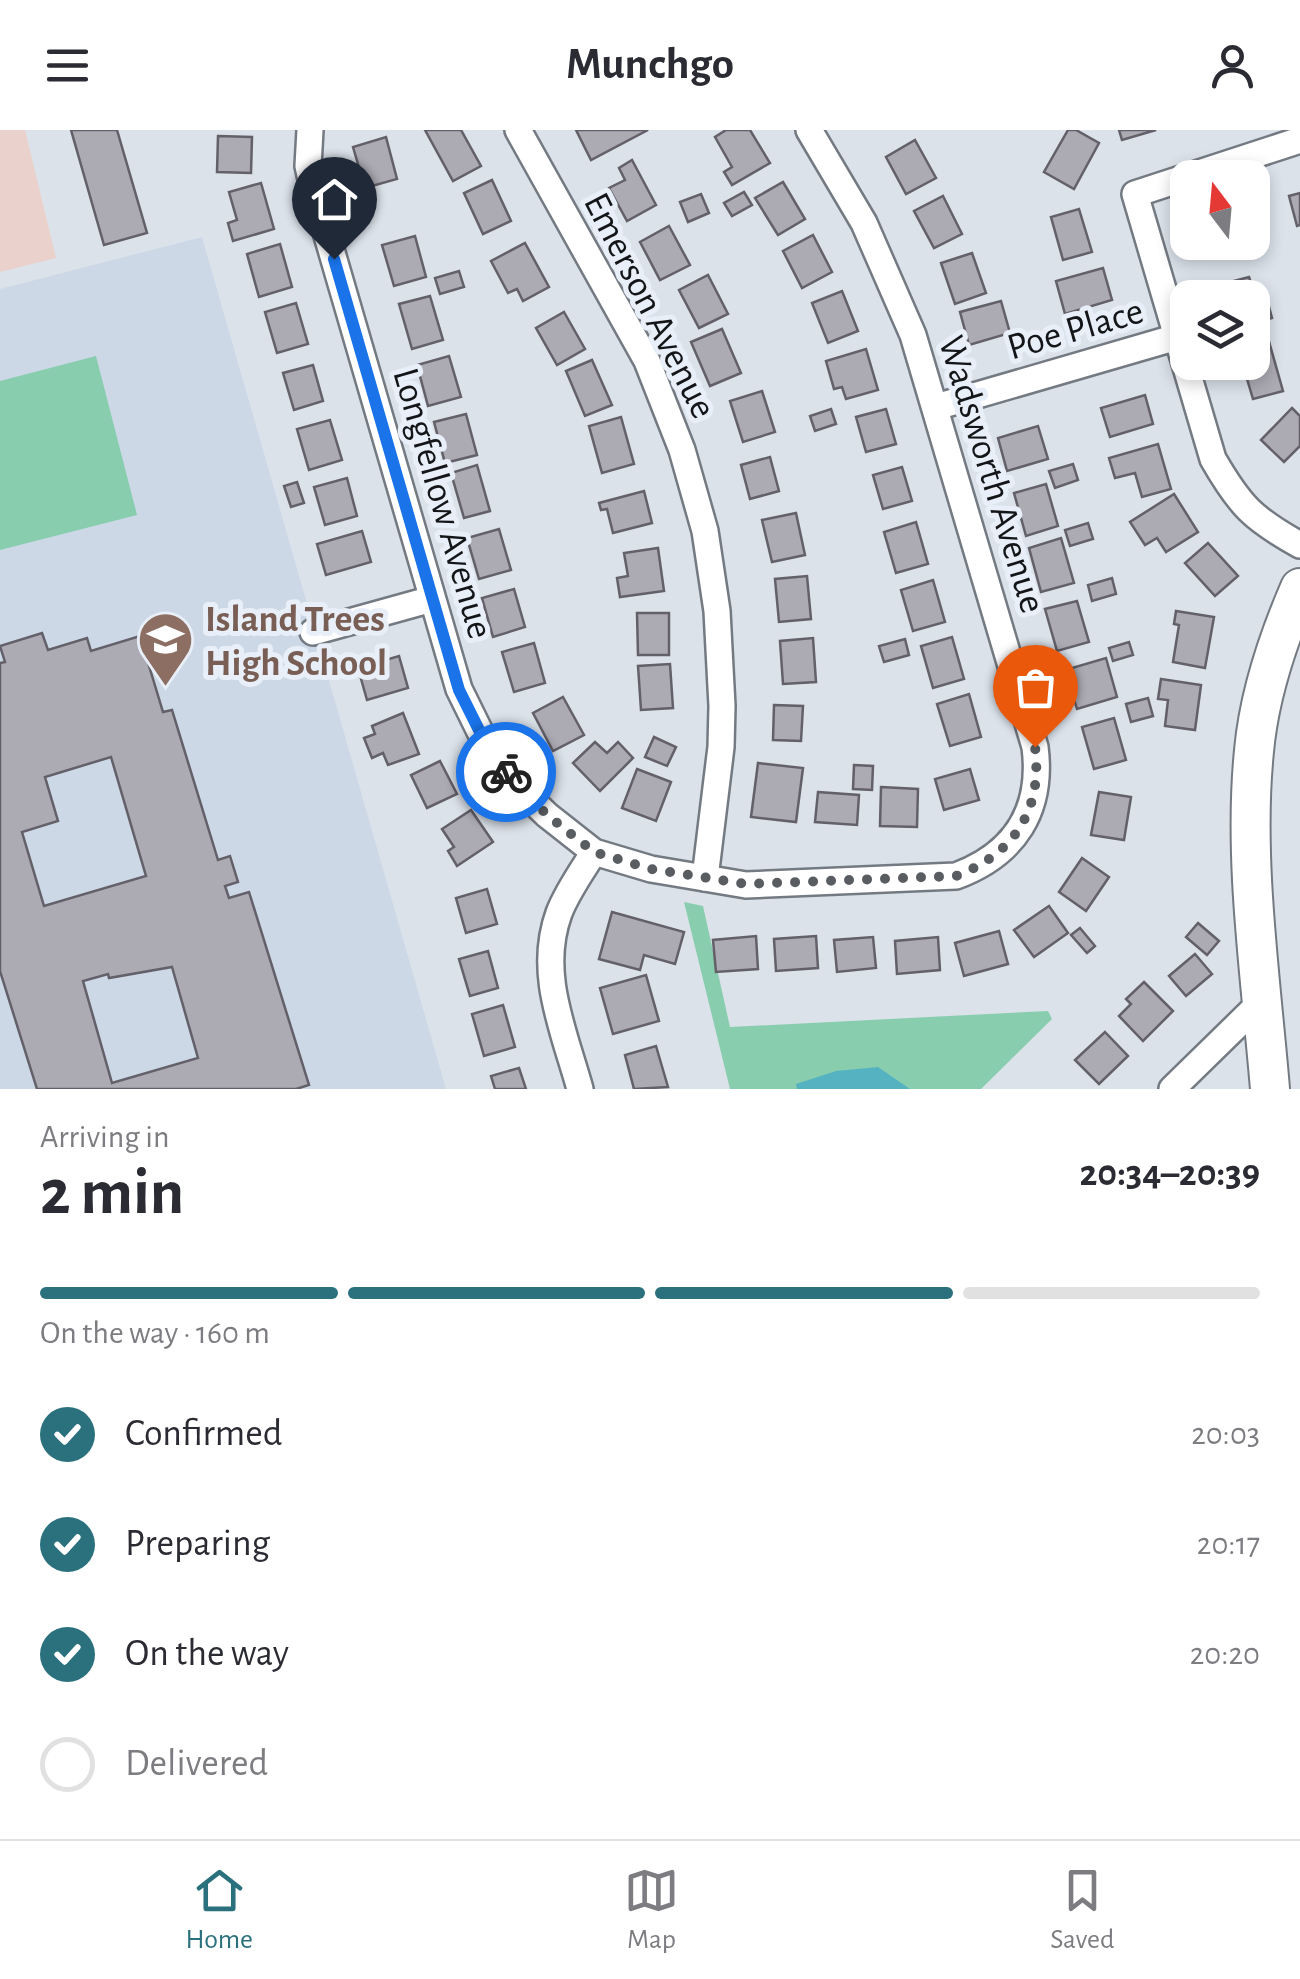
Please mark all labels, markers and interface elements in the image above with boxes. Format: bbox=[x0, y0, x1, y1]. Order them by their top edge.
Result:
icon: menu bbox=[40, 38, 95, 93]
icon: person bbox=[1205, 38, 1260, 93]
text: Munchgo bbox=[566, 42, 734, 87]
pin bbox=[292, 157, 377, 260]
north arrow bbox=[1170, 160, 1270, 260]
map controls bbox=[1170, 160, 1270, 380]
icon: home bbox=[307, 172, 362, 227]
street label: Emerson Avenue bbox=[576, 187, 722, 425]
button: layers bbox=[1170, 280, 1270, 380]
street label: Poe Place bbox=[1003, 292, 1148, 367]
street label: Wadsworth Avenue bbox=[931, 331, 1051, 618]
street label: Longfellow Avenue bbox=[385, 364, 499, 643]
place label: Island Trees High School bbox=[205, 601, 387, 683]
school or university icon: Island Trees High School bbox=[136, 610, 196, 689]
pin bbox=[993, 645, 1078, 748]
icon: bag bbox=[1008, 660, 1063, 715]
courier bbox=[456, 722, 556, 822]
icon: bike bbox=[479, 745, 534, 800]
text: Arriving in bbox=[40, 1121, 169, 1153]
text: 20:34–20:39 bbox=[1079, 1155, 1260, 1193]
text: 2 min bbox=[40, 1161, 184, 1226]
text: On the way · 160 m bbox=[40, 1317, 270, 1349]
icon: check bbox=[40, 1407, 95, 1462]
text: Confirmed bbox=[125, 1415, 282, 1453]
text: 20:03 bbox=[1191, 1418, 1260, 1450]
icon: check bbox=[40, 1517, 95, 1572]
text: Preparing bbox=[125, 1525, 270, 1563]
text: 20:17 bbox=[1197, 1528, 1260, 1560]
icon: check bbox=[40, 1627, 95, 1682]
text: On the way bbox=[125, 1635, 289, 1673]
text: 20:20 bbox=[1190, 1638, 1260, 1670]
text: Delivered bbox=[125, 1745, 268, 1783]
tab: Home bbox=[186, 1863, 253, 1957]
tab: Map bbox=[624, 1863, 679, 1957]
tab: Saved bbox=[1050, 1863, 1114, 1957]

